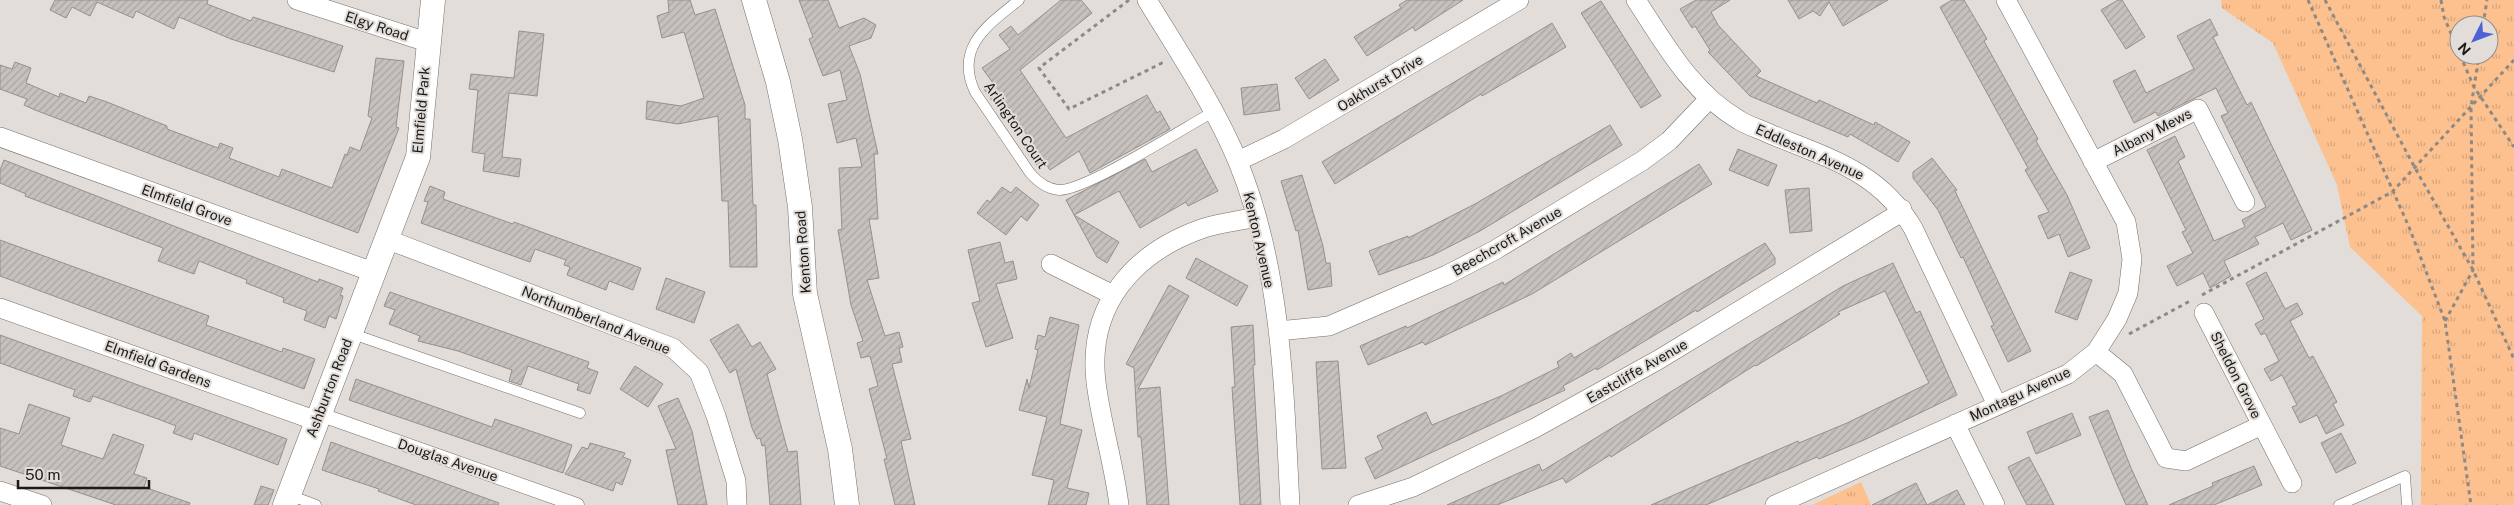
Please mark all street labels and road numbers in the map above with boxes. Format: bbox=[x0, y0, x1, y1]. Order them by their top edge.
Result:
street label: Elgy Road bbox=[343, 8, 411, 44]
street label: Oakhurst Drive bbox=[1334, 51, 1426, 115]
street label: Elmfield Park bbox=[409, 66, 433, 154]
street label: Arlington Court bbox=[981, 79, 1051, 171]
street label: Albany Mews bbox=[2110, 105, 2194, 159]
street label: Eddleston Avenue bbox=[1753, 121, 1867, 183]
street label: Elmfield Grove bbox=[139, 181, 235, 229]
street label: Kenton Avenue bbox=[1240, 191, 1278, 289]
street label: Beechcroft Avenue bbox=[1450, 203, 1565, 279]
street label: Kenton Road bbox=[792, 210, 814, 294]
street label: Northumberland Avenue bbox=[519, 283, 673, 357]
street label: Sheldon Grove bbox=[2207, 329, 2265, 421]
street label: Ashburton Road bbox=[303, 336, 355, 440]
street label: Eastcliffe Avenue bbox=[1584, 336, 1690, 406]
street label: Elmfield Gardens bbox=[103, 337, 213, 391]
street label: Montagu Avenue bbox=[1967, 364, 2073, 424]
street label: Douglas Avenue bbox=[396, 435, 500, 485]

